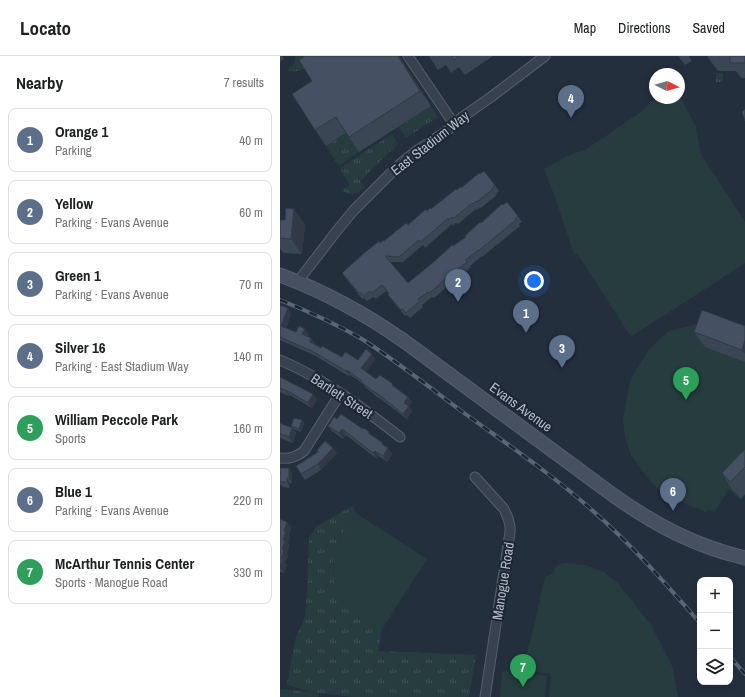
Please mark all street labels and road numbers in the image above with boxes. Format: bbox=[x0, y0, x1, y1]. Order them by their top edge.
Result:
street label: East Stadium Way bbox=[387, 107, 473, 179]
street label: Bartlett Street bbox=[308, 369, 376, 423]
street label: Evans Avenue bbox=[486, 378, 556, 436]
street label: Manogue Road bbox=[488, 541, 518, 621]

